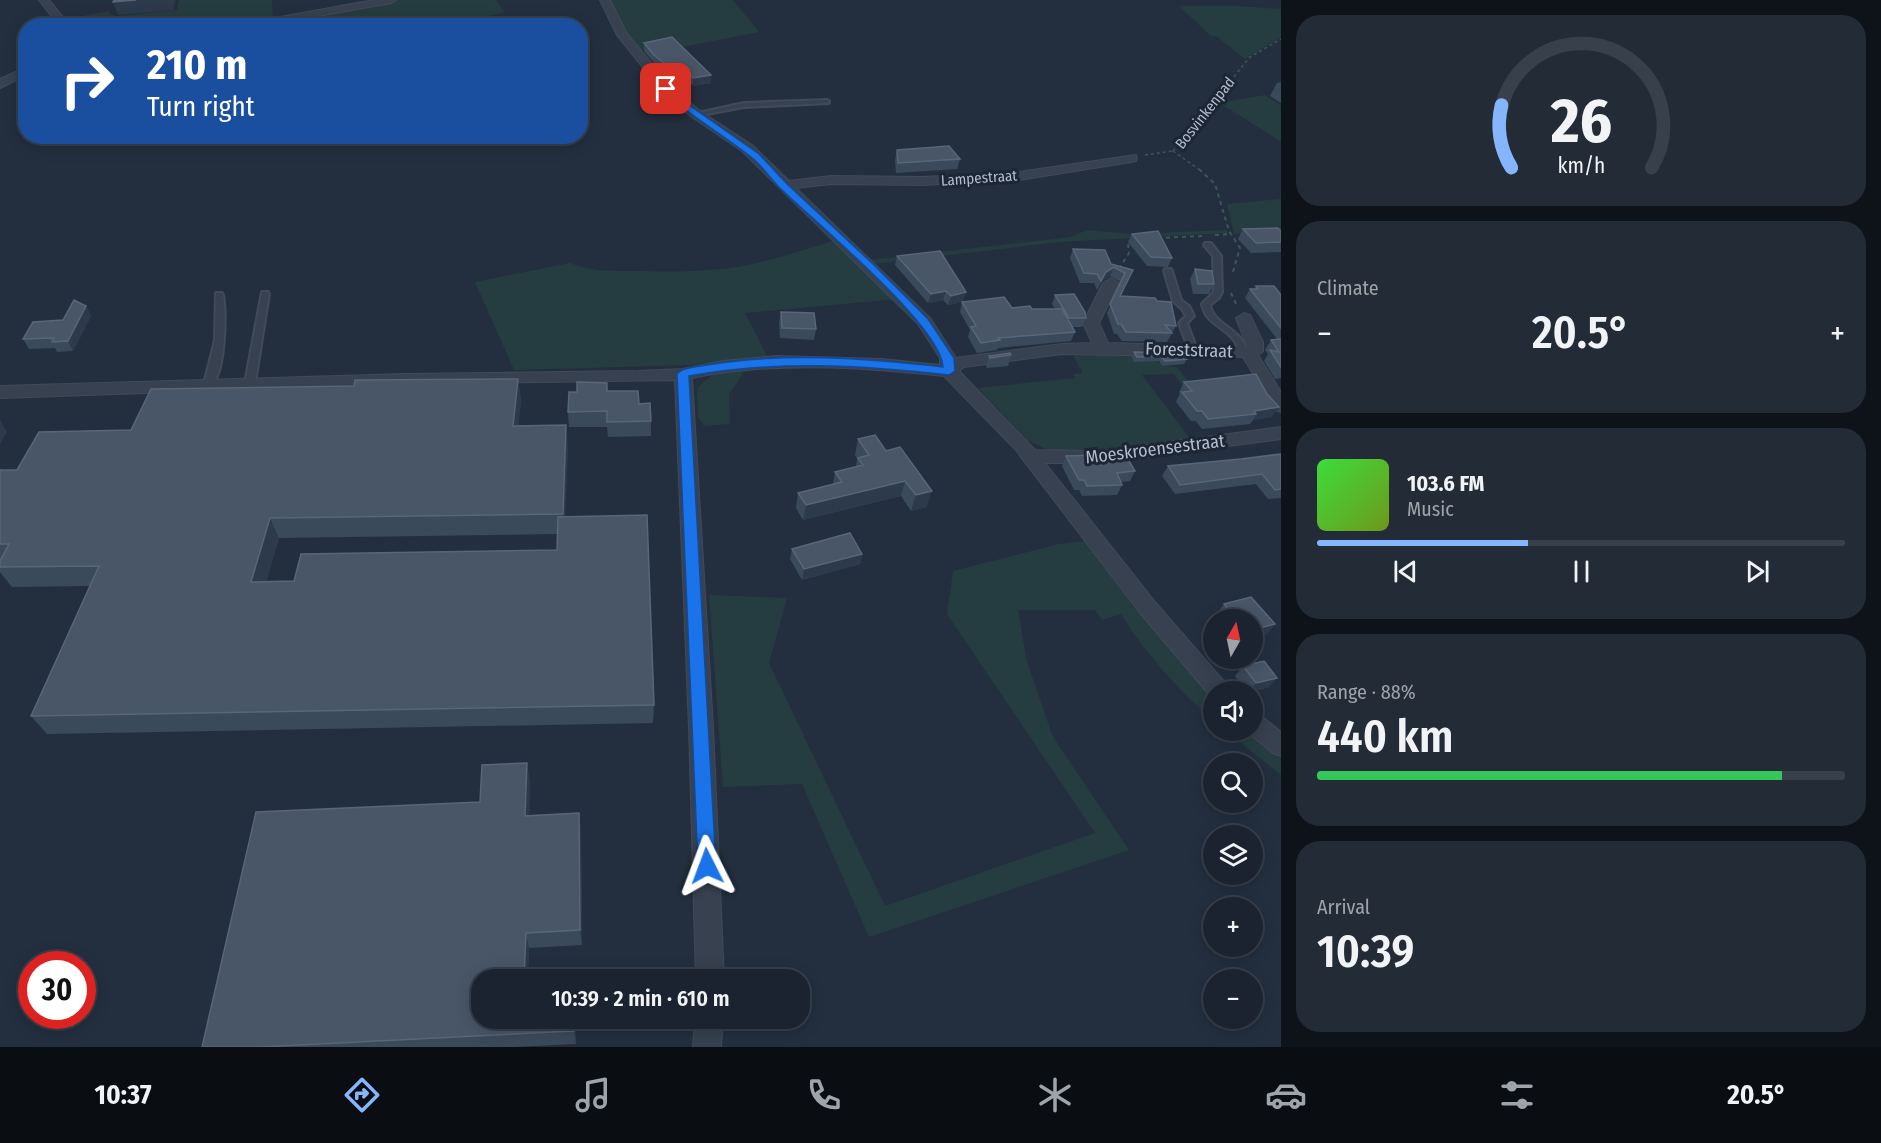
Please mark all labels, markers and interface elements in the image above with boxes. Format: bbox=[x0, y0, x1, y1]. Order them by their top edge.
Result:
text: 210 m bbox=[147, 40, 247, 90]
icon: right bbox=[48, 42, 126, 120]
pin bbox=[640, 63, 691, 114]
icon: arrive bbox=[649, 72, 682, 105]
street label: Bosvinkenpad bbox=[1171, 74, 1239, 152]
text: 26 bbox=[1549, 84, 1612, 159]
text: Turn right bbox=[147, 91, 255, 123]
text: km/h bbox=[1557, 153, 1605, 179]
street label: Lampestraat bbox=[940, 166, 1018, 190]
text: Climate bbox=[1317, 276, 1379, 300]
text: 20.5° bbox=[1532, 306, 1630, 360]
text: − bbox=[1317, 314, 1332, 354]
text: + bbox=[1830, 314, 1845, 354]
street label: Foreststraat bbox=[1145, 337, 1233, 363]
street label: Moeskroensestraat bbox=[1084, 430, 1226, 468]
text: 103.6 FM bbox=[1407, 470, 1484, 497]
text: Music bbox=[1407, 497, 1454, 521]
icon: previous bbox=[1389, 555, 1422, 588]
icon: pause bbox=[1565, 555, 1598, 588]
icon: next bbox=[1741, 555, 1774, 588]
north arrow bbox=[1203, 609, 1263, 669]
map controls bbox=[1203, 609, 1263, 1029]
text: Range · 88% bbox=[1317, 680, 1416, 704]
button: sound bbox=[1203, 681, 1263, 741]
text: 440 km bbox=[1317, 710, 1453, 764]
button: search bbox=[1203, 753, 1263, 813]
button: layers bbox=[1203, 825, 1263, 885]
position arrow bbox=[675, 834, 739, 898]
text: Arrival bbox=[1317, 895, 1370, 919]
button: + bbox=[1203, 897, 1263, 957]
text: 10:39 bbox=[1317, 925, 1414, 979]
speed limit sign: 30 bbox=[18, 951, 96, 1029]
button: − bbox=[1203, 969, 1263, 1029]
text: 10:39 · 2 min · 610 m bbox=[551, 985, 730, 1012]
icon: directions bbox=[341, 1074, 383, 1116]
icon: music bbox=[572, 1074, 614, 1116]
icon: phone bbox=[803, 1074, 845, 1116]
icon: climate bbox=[1034, 1074, 1076, 1116]
icon: car bbox=[1265, 1074, 1307, 1116]
icon: filters bbox=[1496, 1074, 1538, 1116]
text: 10:37 bbox=[95, 1079, 151, 1111]
text: 20.5° bbox=[1727, 1079, 1786, 1111]

